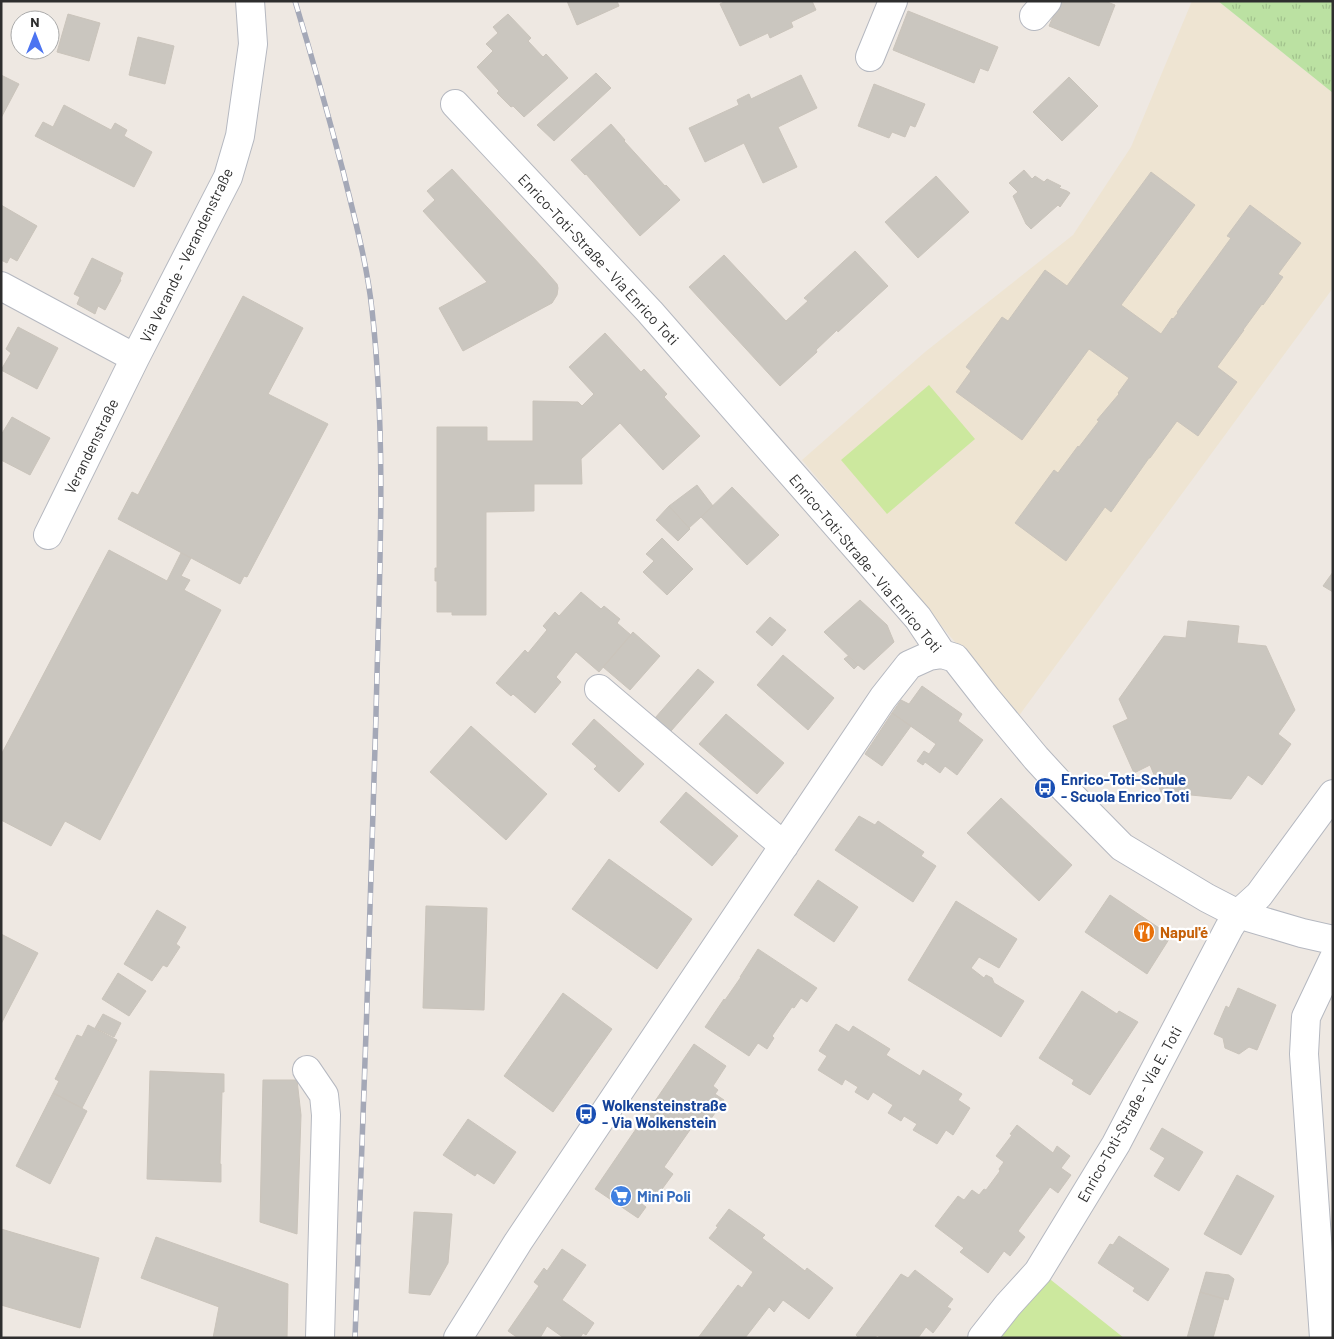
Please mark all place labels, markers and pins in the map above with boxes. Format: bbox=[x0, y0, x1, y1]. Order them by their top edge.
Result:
place label: Enrico-Toti-Schule - Scuola Enrico Toti bbox=[1061, 770, 1189, 805]
bus stop icon: Enrico-Toti-Schule - Scuola Enrico Toti bbox=[1033, 776, 1057, 800]
restaurant icon: Napul'é bbox=[1132, 920, 1156, 944]
place label: Napul'é bbox=[1160, 923, 1208, 941]
place label: Wolkensteinstraße - Via Wolkenstein bbox=[602, 1096, 727, 1131]
bus stop icon: Wolkensteinstraße - Via Wolkenstein bbox=[574, 1102, 598, 1126]
supermarket icon: Mini Poli bbox=[609, 1184, 633, 1208]
place label: Mini Poli bbox=[637, 1187, 691, 1205]

